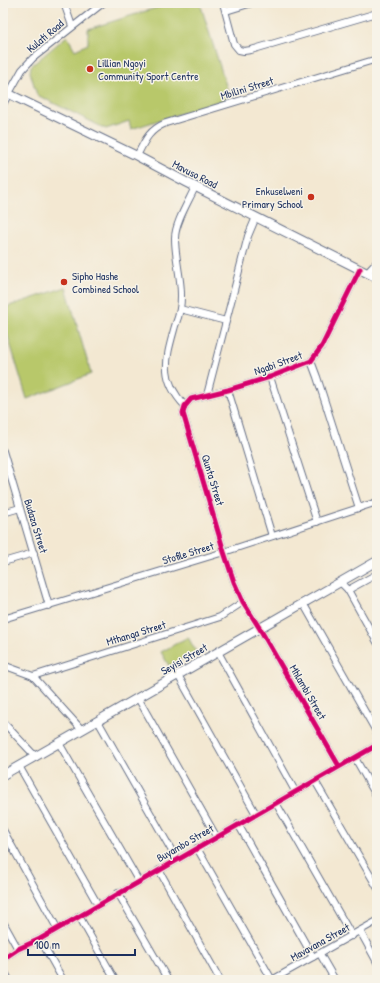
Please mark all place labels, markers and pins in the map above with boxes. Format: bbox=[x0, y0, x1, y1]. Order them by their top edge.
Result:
place label: Lillian Ngoyi Community Sport Centre bbox=[98, 56, 199, 83]
marker: Lillian Ngoyi Community Sport Centre bbox=[85, 64, 95, 74]
place label: Enkuselweni Primary School bbox=[242, 184, 303, 211]
marker: Enkuselweni Primary School bbox=[306, 192, 316, 202]
place label: Sipho Hashe Combined School bbox=[72, 269, 139, 296]
marker: Sipho Hashe Combined School bbox=[59, 277, 69, 287]

